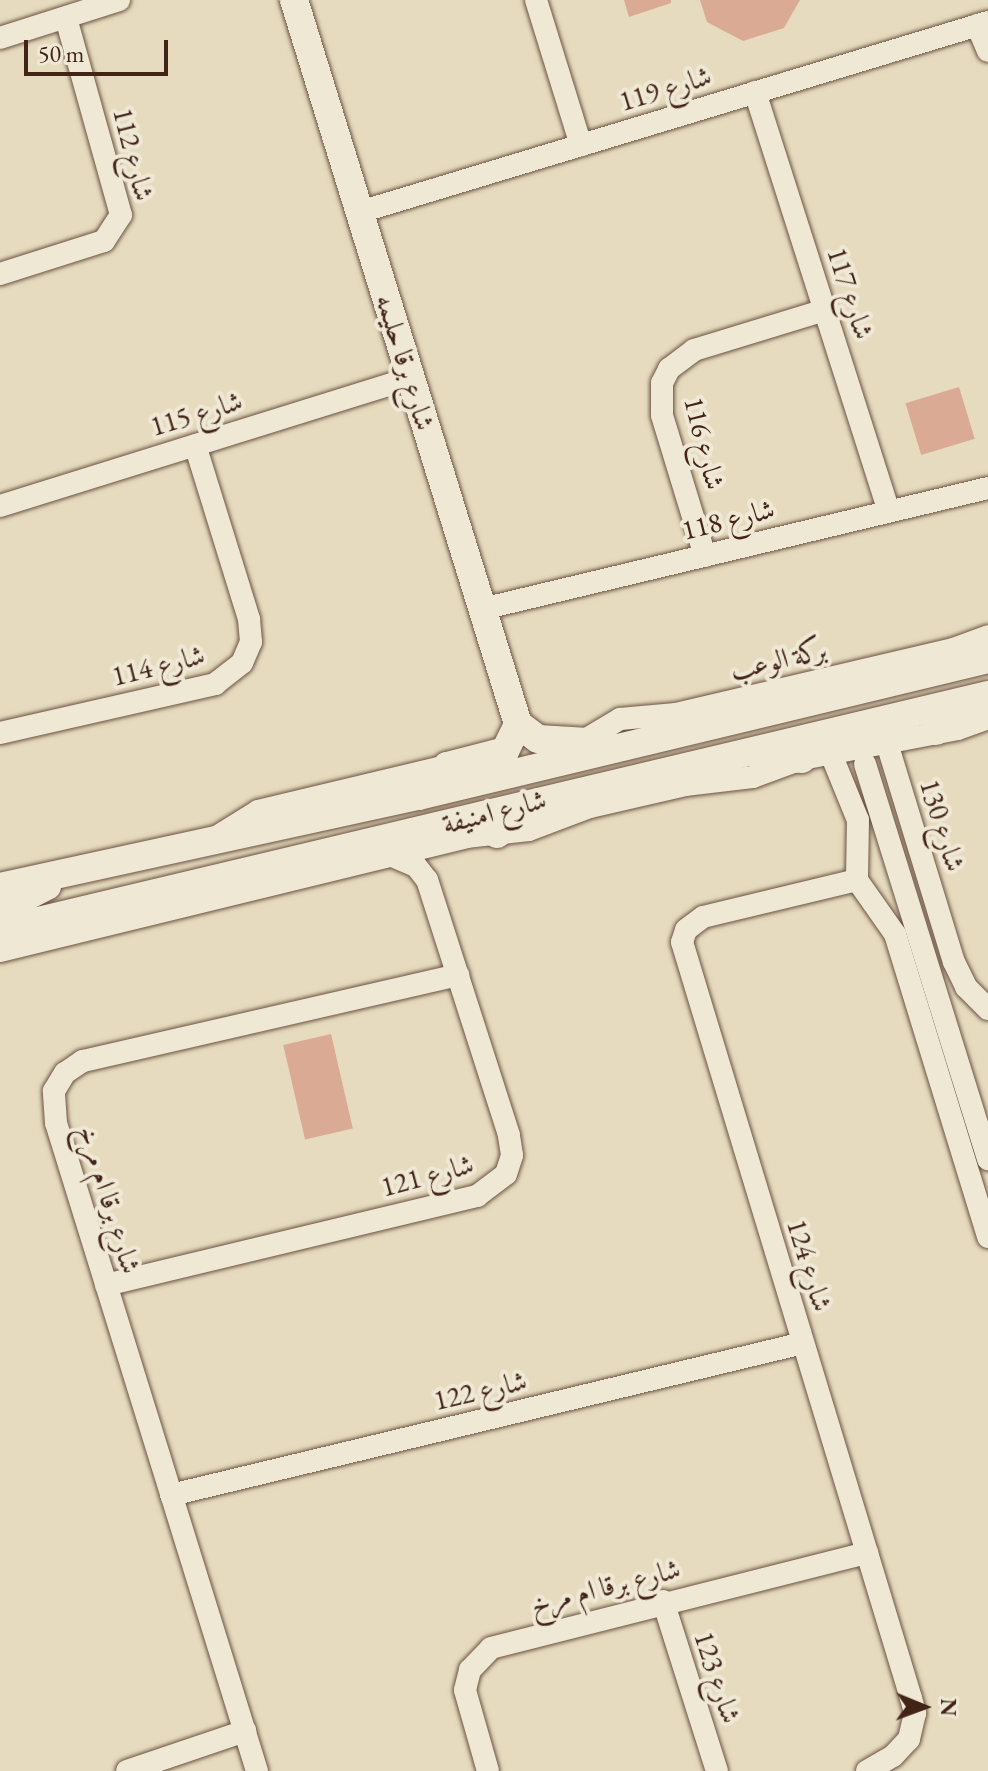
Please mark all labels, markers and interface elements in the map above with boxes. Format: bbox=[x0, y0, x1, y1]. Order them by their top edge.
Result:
scale bar bbox=[28, 24, 172, 74]
text: 50 m bbox=[38, 38, 85, 69]
street label: شارع 119 bbox=[615, 58, 715, 118]
street label: شارع 112 bbox=[106, 104, 162, 204]
street label: شارع 117 bbox=[820, 243, 882, 343]
street label: شارع برقا حليمه bbox=[369, 290, 443, 434]
street label: شارع 115 bbox=[146, 383, 246, 443]
street label: شارع 116 bbox=[677, 393, 733, 493]
street label: شارع 118 bbox=[678, 491, 778, 547]
street label: بركة الوعب bbox=[727, 632, 829, 686]
street label: شارع 114 bbox=[108, 637, 208, 693]
street label: شارع 130 bbox=[913, 775, 973, 875]
street label: شارع امنيفة bbox=[438, 782, 550, 840]
street label: شارع برقا ام مرخ bbox=[71, 1121, 149, 1277]
street label: شارع 121 bbox=[377, 1147, 477, 1203]
street label: شارع 124 bbox=[780, 1215, 840, 1315]
street label: شارع 122 bbox=[430, 1363, 530, 1417]
street label: شارع برقا ام مرخ bbox=[526, 1551, 684, 1621]
street label: شارع 123 bbox=[687, 1627, 749, 1727]
north arrow bbox=[884, 1667, 964, 1747]
text: N bbox=[934, 1698, 963, 1717]

